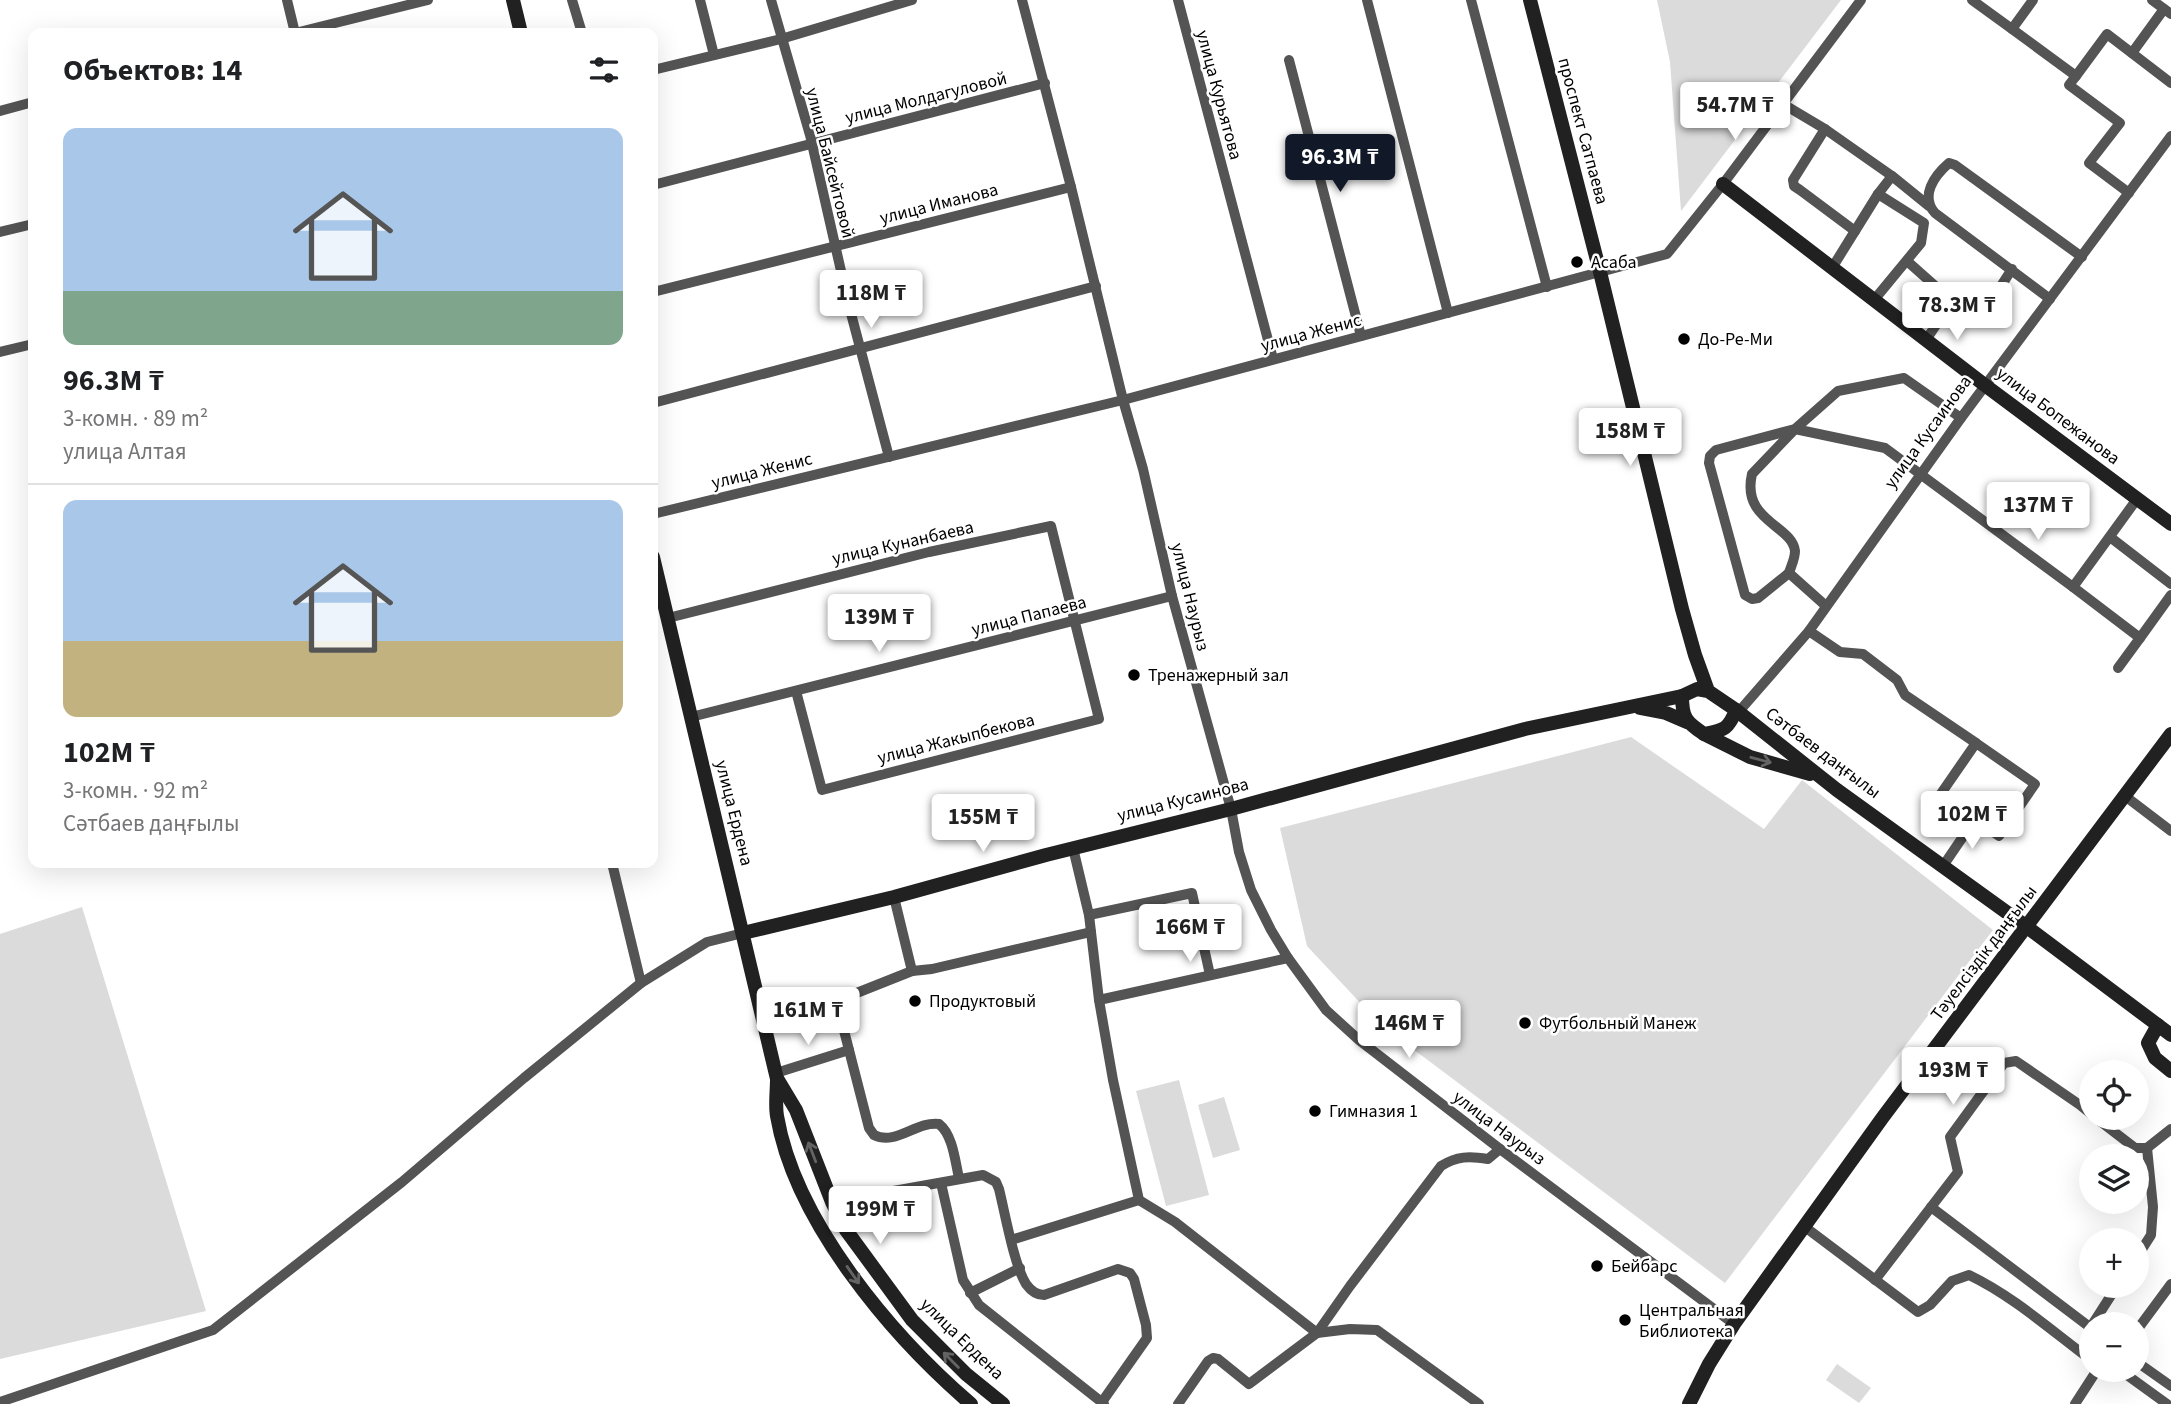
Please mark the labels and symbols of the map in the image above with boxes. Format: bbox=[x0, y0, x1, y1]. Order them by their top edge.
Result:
street label: улица Курьятова bbox=[1190, 27, 1248, 163]
street label: проспект Сатпаева bbox=[1551, 55, 1615, 207]
street label: улица Молдагуловой bbox=[843, 66, 1009, 130]
pin: 54.7M ₸ bbox=[1670, 82, 1800, 142]
street label: улица Байсейтовой bbox=[799, 85, 861, 241]
pin: 96.3M ₸ bbox=[1275, 134, 1405, 194]
street label: улица Иманова bbox=[877, 177, 1001, 231]
place label: Асаба bbox=[1591, 250, 1637, 275]
marker: Асаба bbox=[1569, 254, 1585, 270]
pin: 118M ₸ bbox=[814, 270, 928, 330]
pin: 78.3M ₸ bbox=[1892, 282, 2022, 342]
street label: улица Женис bbox=[1258, 308, 1364, 358]
place label: До-Ре-Ми bbox=[1698, 327, 1773, 352]
marker: До-Ре-Ми bbox=[1676, 331, 1692, 347]
street label: улица Бопежанова bbox=[1991, 361, 2125, 471]
street label: улица Кусаинова bbox=[1878, 370, 1978, 494]
pin: 158M ₸ bbox=[1573, 408, 1687, 468]
street label: улица Женис bbox=[709, 446, 815, 496]
pin: 137M ₸ bbox=[1981, 482, 2095, 542]
street label: улица Кунанбаева bbox=[830, 515, 976, 571]
street label: улица Наурыз bbox=[1165, 540, 1215, 654]
street label: улица Папаева bbox=[969, 590, 1089, 642]
pin: 139M ₸ bbox=[822, 594, 936, 654]
place label: Тренажерный зал bbox=[1148, 663, 1289, 688]
marker: Тренажерный зал bbox=[1126, 667, 1142, 683]
street label: Сәтбаев даңғылы bbox=[1760, 701, 1886, 805]
street label: улица Жакыпбекова bbox=[875, 707, 1037, 771]
one-way arrow bbox=[1749, 754, 1772, 767]
street label: улица Ердена bbox=[709, 758, 759, 868]
street label: улица Кусаинова bbox=[1115, 772, 1251, 828]
pin: 102M ₸ bbox=[1915, 792, 2029, 851]
pin: 155M ₸ bbox=[926, 794, 1040, 854]
street label: Тәуелсіздік даңғылы bbox=[1925, 880, 2043, 1026]
pin: 166M ₸ bbox=[1133, 904, 1247, 964]
pin: 161M ₸ bbox=[751, 988, 865, 1047]
place label: Продуктовый bbox=[929, 989, 1036, 1014]
marker: Продуктовый bbox=[907, 993, 923, 1009]
pin: 146M ₸ bbox=[1352, 1000, 1466, 1060]
place label: Футбольный Манеж bbox=[1539, 1011, 1697, 1036]
marker: Футбольный Манеж bbox=[1517, 1015, 1533, 1031]
pin: 193M ₸ bbox=[1896, 1048, 2010, 1107]
street label: улица Наурыз bbox=[1447, 1085, 1551, 1171]
place label: Гимназия 1 bbox=[1329, 1099, 1418, 1124]
marker: Гимназия 1 bbox=[1307, 1103, 1323, 1119]
one-way arrow bbox=[805, 1142, 818, 1164]
pin: 199M ₸ bbox=[823, 1186, 937, 1246]
place label: Бейбарс bbox=[1611, 1254, 1677, 1279]
marker: Бейбарс bbox=[1589, 1258, 1605, 1274]
one-way arrow bbox=[846, 1265, 860, 1284]
street label: улица Ердена bbox=[914, 1293, 1010, 1385]
place label: Центральная Библиотека bbox=[1639, 1298, 1744, 1344]
marker: Центральная Библиотека bbox=[1617, 1312, 1633, 1328]
one-way arrow bbox=[943, 1351, 960, 1368]

